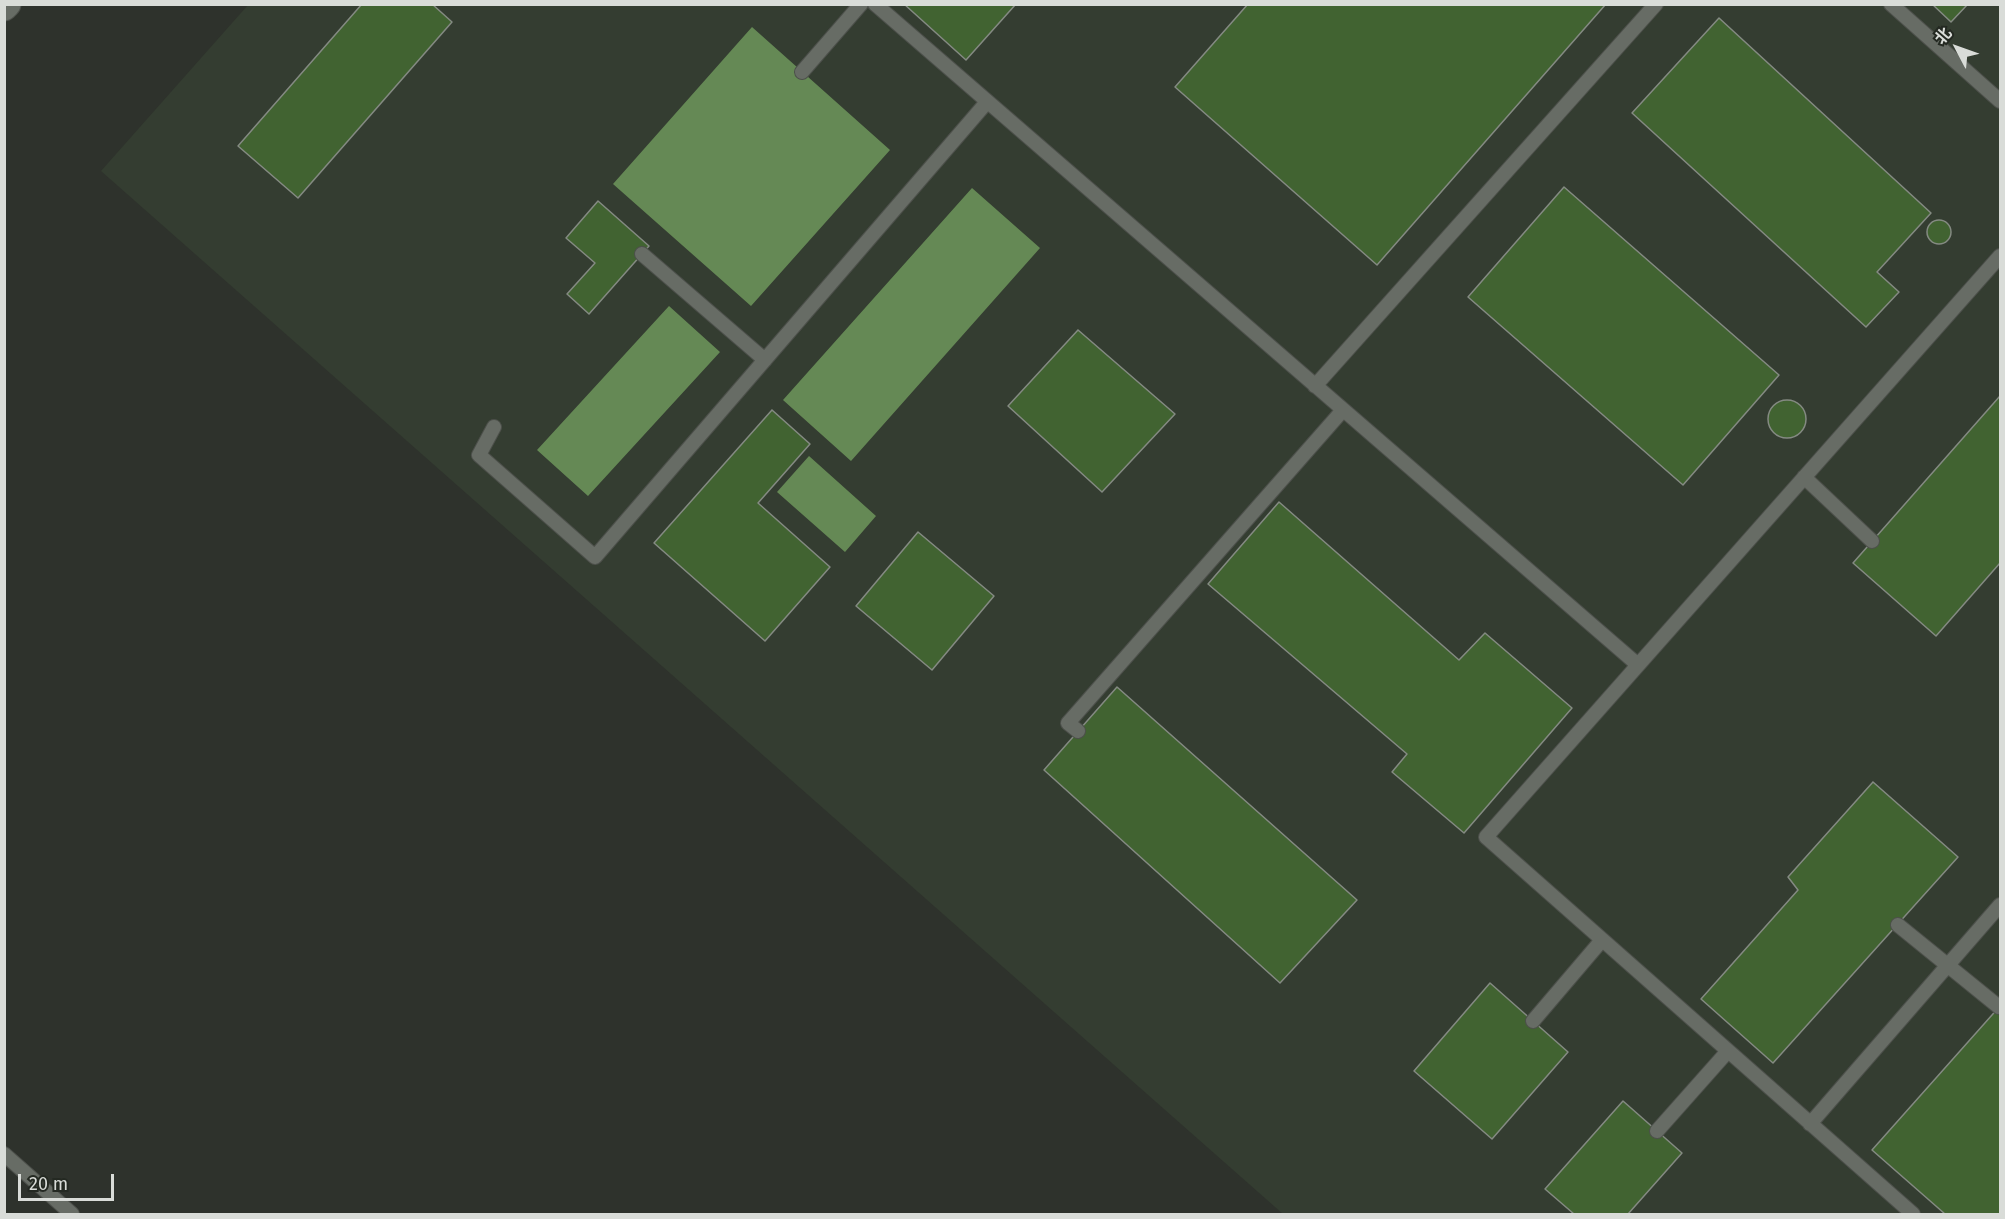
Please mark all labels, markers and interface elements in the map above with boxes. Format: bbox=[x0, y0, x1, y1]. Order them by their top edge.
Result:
north arrow bbox=[1927, 18, 1987, 78]
text: 北 bbox=[1931, 24, 1955, 48]
scale bar bbox=[21, 1162, 117, 1200]
text: 20 m bbox=[29, 1173, 68, 1195]

